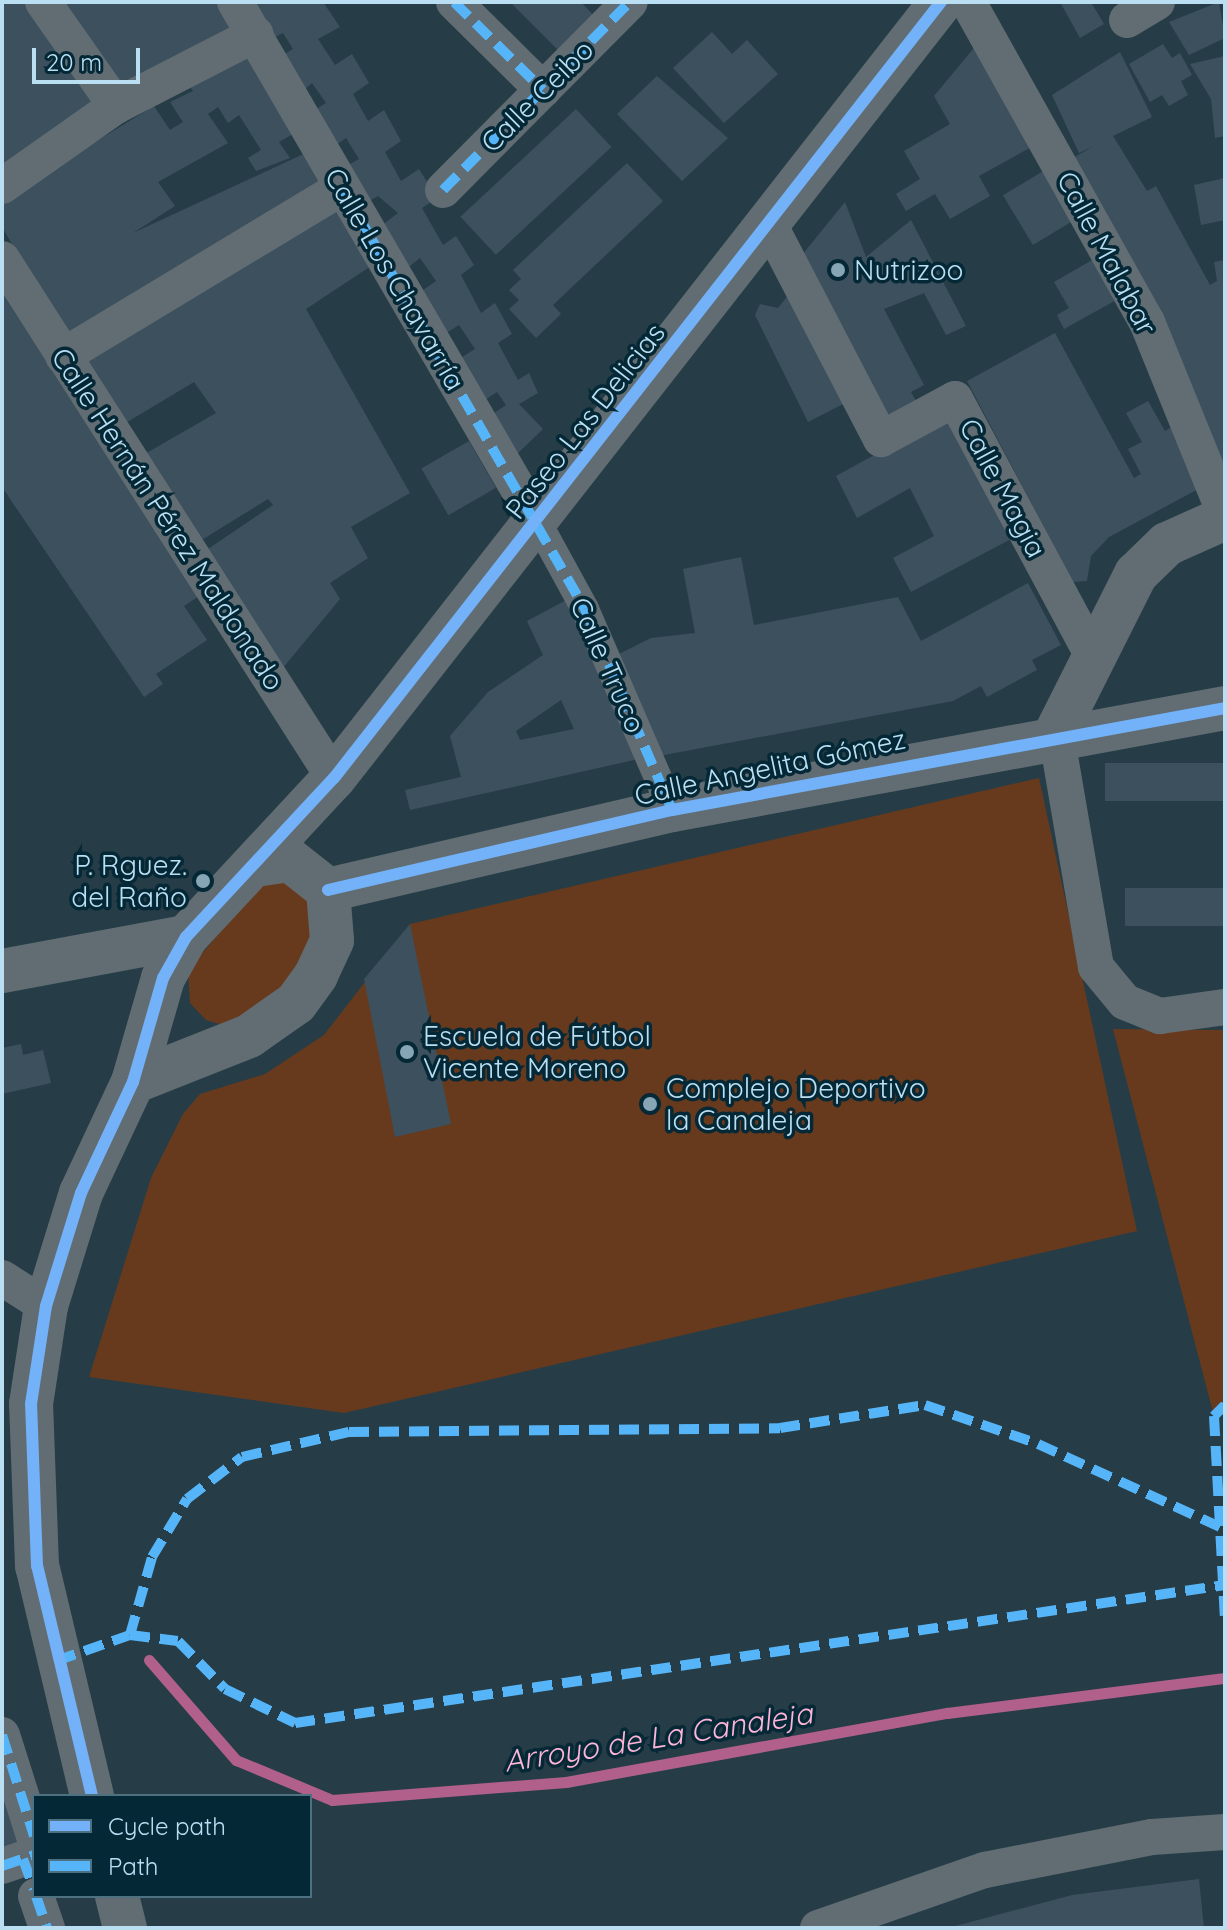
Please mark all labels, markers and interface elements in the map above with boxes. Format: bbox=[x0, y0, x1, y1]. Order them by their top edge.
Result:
scale bar bbox=[36, 32, 144, 82]
street label: Calle Ceibo bbox=[474, 33, 600, 159]
text: 20 m bbox=[46, 47, 102, 77]
street label: Calle Los Chavarría bbox=[318, 162, 472, 396]
street label: Calle Malabar bbox=[1050, 166, 1164, 340]
place label: Nutrizoo bbox=[854, 253, 964, 287]
marker: Nutrizoo bbox=[829, 261, 847, 279]
street label: Paseo Las Delicias bbox=[498, 317, 672, 525]
street label: Calle Hernán Pérez Maldonado bbox=[45, 341, 291, 697]
street label: Calle Magia bbox=[953, 413, 1053, 563]
street label: Calle Truco bbox=[563, 592, 653, 738]
street label: Calle Angelita Gómez bbox=[632, 722, 908, 812]
place label: P. Rguez. del Raño bbox=[71, 848, 187, 914]
marker: P. Rguez. del Raño bbox=[194, 872, 212, 890]
place label: Escuela de Fútbol Vicente Moreno bbox=[423, 1019, 651, 1085]
marker: Escuela de Fútbol Vicente Moreno bbox=[398, 1043, 416, 1061]
place label: Complejo Deportivo la Canaleja bbox=[666, 1071, 926, 1137]
marker: Complejo Deportivo la Canaleja bbox=[641, 1095, 659, 1113]
water label: Arroyo de La Canaleja bbox=[501, 1695, 815, 1779]
legend bbox=[32, 1794, 312, 1898]
text: Cycle path bbox=[108, 1811, 226, 1841]
text: Path bbox=[108, 1851, 159, 1881]

